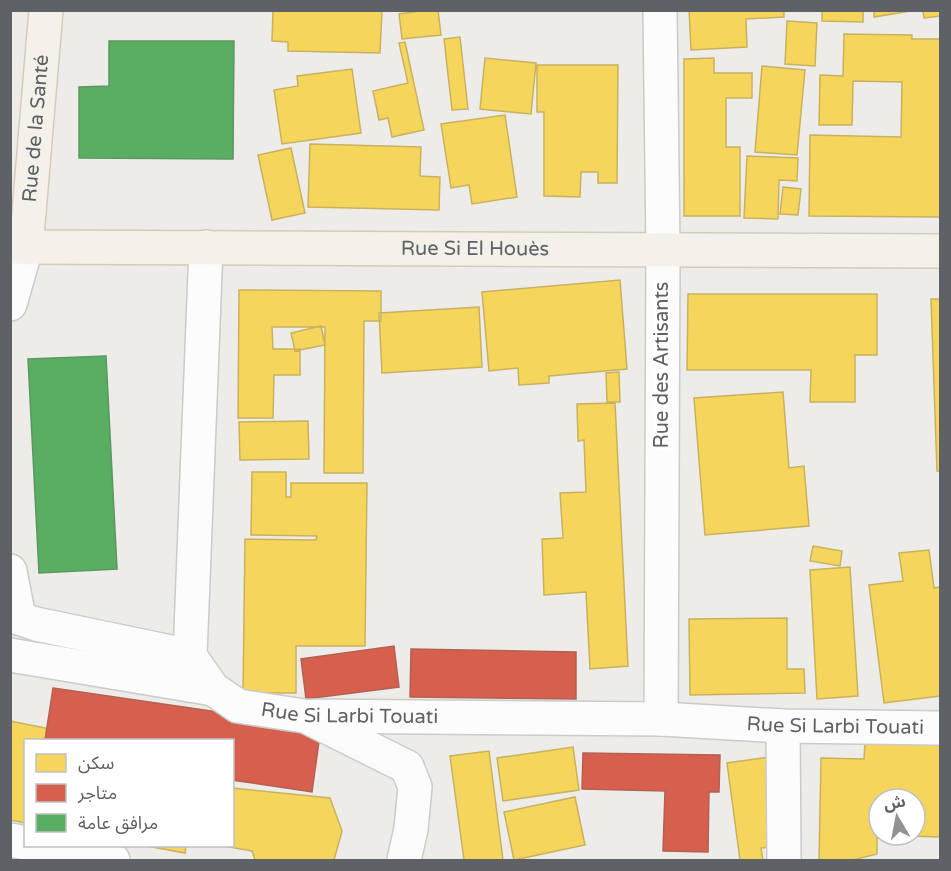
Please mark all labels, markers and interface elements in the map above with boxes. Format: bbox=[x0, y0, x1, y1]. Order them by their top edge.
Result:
street label: Rue de la Santé bbox=[18, 54, 54, 203]
street label: Rue Si El Houès bbox=[401, 237, 549, 261]
street label: Rue des Artisants bbox=[650, 282, 674, 448]
street label: Rue Si Larbi Touati bbox=[259, 698, 438, 729]
street label: Rue Si Larbi Touati bbox=[746, 712, 924, 740]
legend bbox=[24, 739, 234, 847]
text: سكن bbox=[78, 752, 114, 774]
text: متاجر bbox=[77, 782, 117, 804]
north arrow bbox=[867, 787, 927, 847]
text: ش bbox=[882, 791, 907, 815]
text: مرافق عامة bbox=[78, 812, 158, 834]

